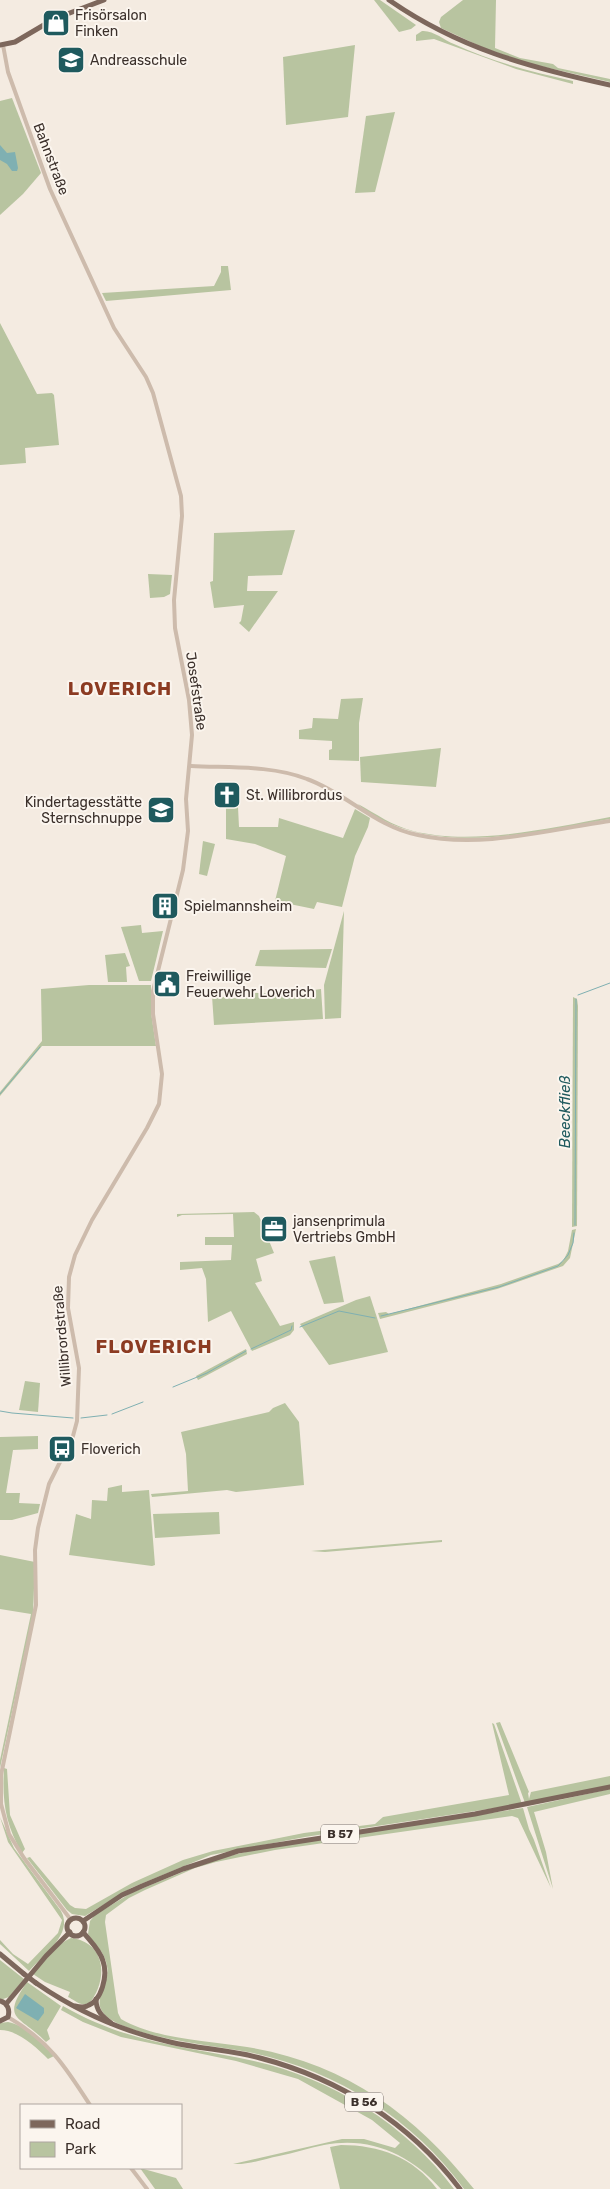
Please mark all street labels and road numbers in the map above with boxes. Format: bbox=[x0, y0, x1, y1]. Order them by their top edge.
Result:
street label: Bahnstraße bbox=[29, 121, 73, 198]
street label: Josefstraße bbox=[182, 651, 210, 731]
street label: Willibrordstraße bbox=[49, 1285, 75, 1387]
road number: B 57 bbox=[321, 1825, 359, 1844]
road number: B 56 bbox=[345, 2092, 383, 2112]

